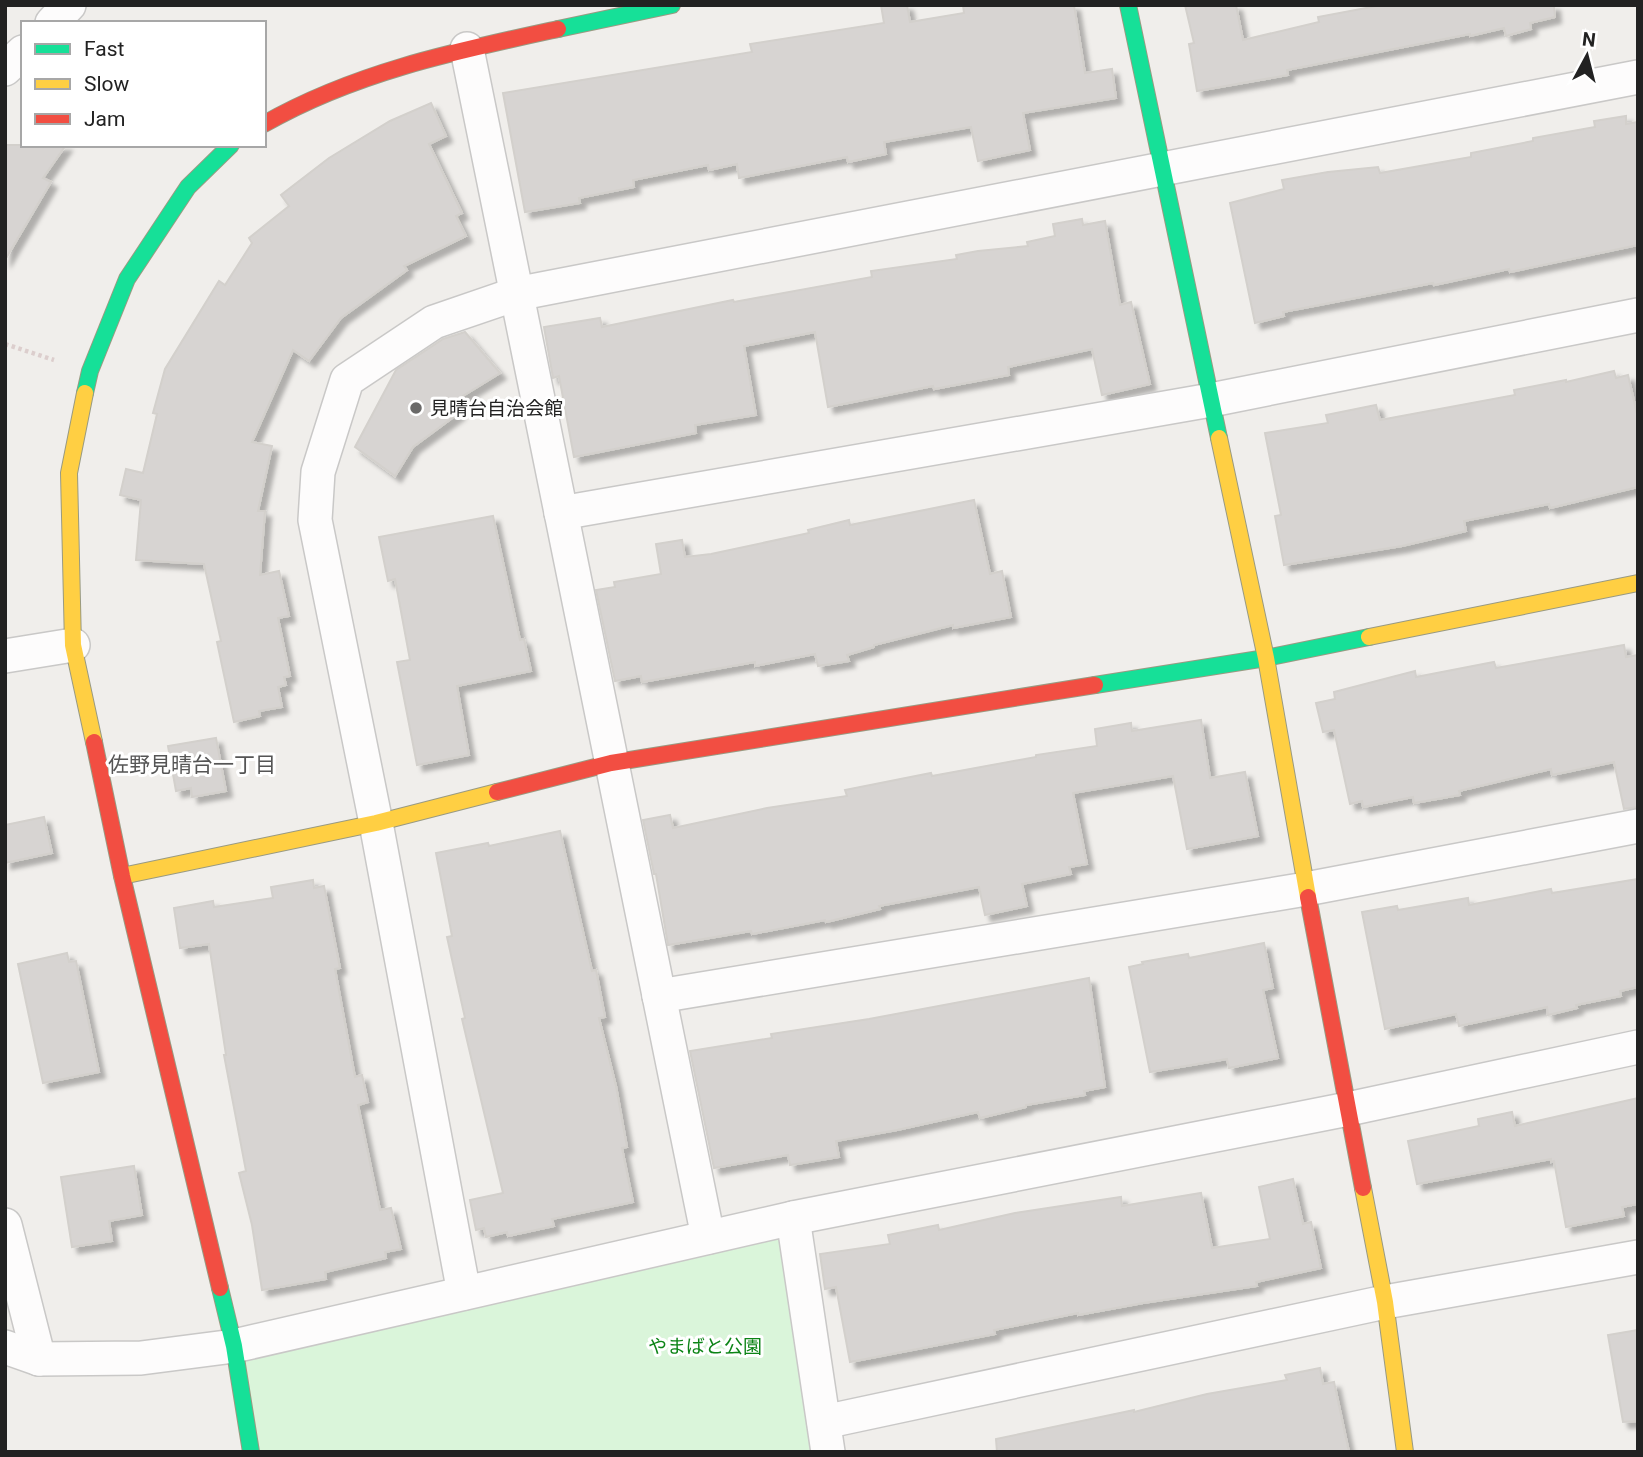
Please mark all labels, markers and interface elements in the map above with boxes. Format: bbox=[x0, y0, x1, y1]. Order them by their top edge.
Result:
legend bbox=[21, 21, 266, 147]
north arrow bbox=[1552, 21, 1622, 91]
text: N bbox=[1581, 27, 1597, 52]
text: Fast bbox=[84, 37, 125, 61]
text: Slow bbox=[84, 72, 130, 96]
text: Jam bbox=[84, 107, 125, 131]
place label: 見晴台自治会館 bbox=[430, 397, 563, 420]
marker: 見晴台自治会館 bbox=[408, 400, 424, 416]
district label: 佐野見晴台一丁目 bbox=[108, 753, 276, 777]
park label: やまばと公園 bbox=[648, 1335, 762, 1358]

